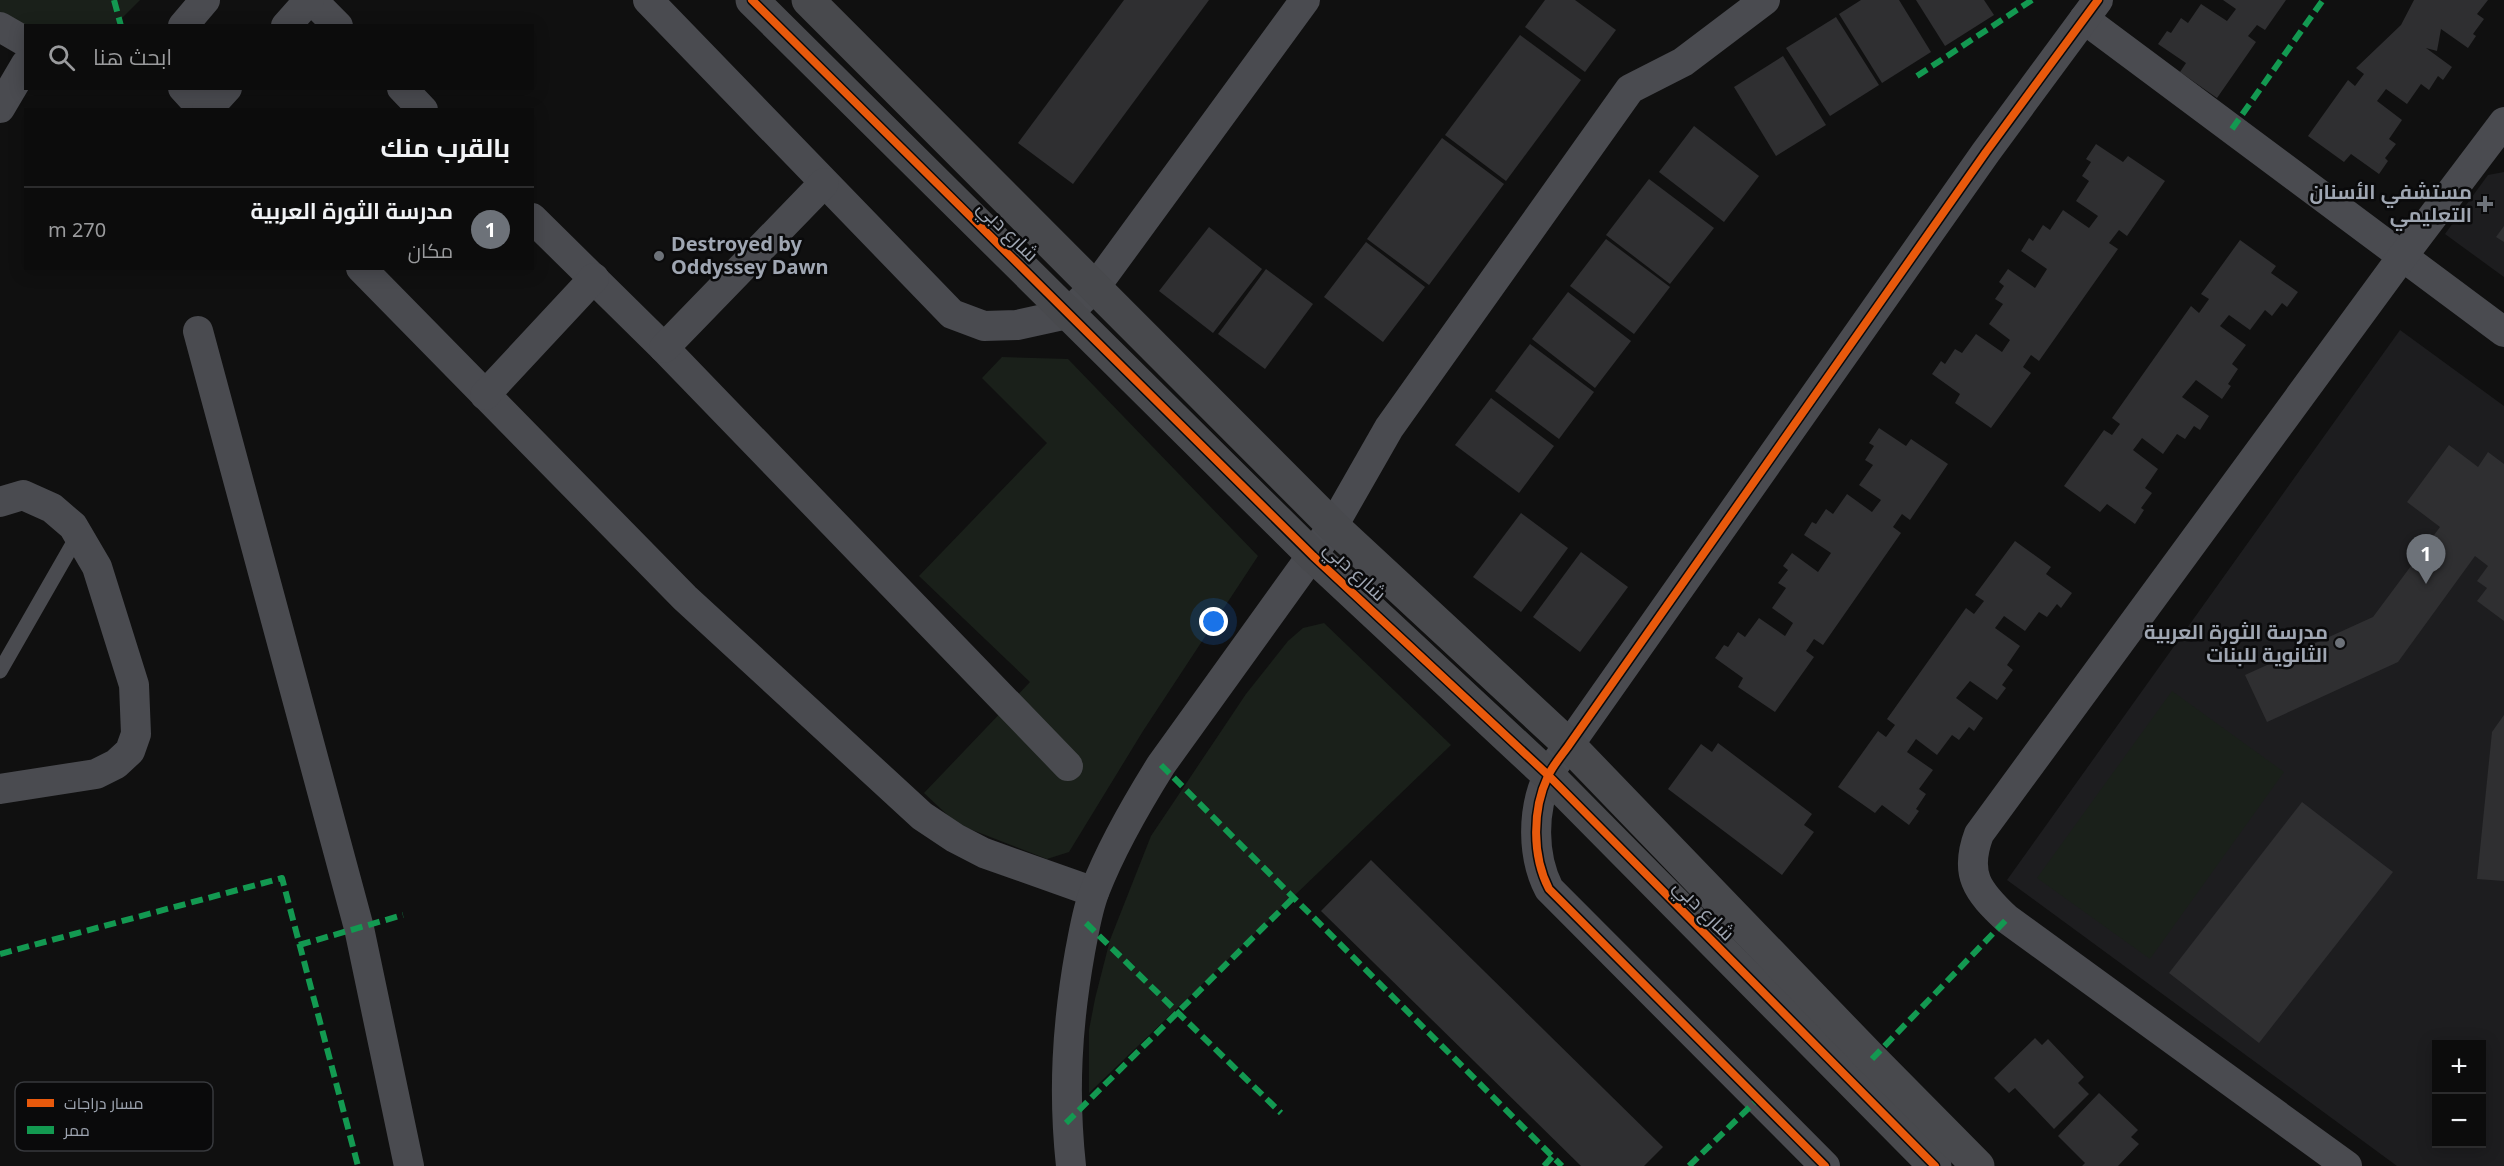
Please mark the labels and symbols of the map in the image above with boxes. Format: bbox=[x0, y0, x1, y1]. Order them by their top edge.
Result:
place label: مستشفي الأسنان التعليمي bbox=[2310, 178, 2472, 231]
street label: شارع دبي bbox=[970, 194, 1045, 269]
marker: مستشفي الأسنان التعليمي bbox=[2476, 195, 2494, 213]
place label: Destroyed by Oddyssey Dawn bbox=[671, 230, 829, 280]
marker: Destroyed by Oddyssey Dawn bbox=[652, 249, 666, 263]
pin: 1 bbox=[2406, 534, 2446, 584]
street label: شارع دبي bbox=[1316, 535, 1393, 609]
your location bbox=[1199, 607, 1228, 636]
place label: مدرسة الثورة العربية الثانوية للبنات bbox=[2144, 618, 2328, 668]
marker: مدرسة الثورة العربية الثانوية للبنات bbox=[2333, 636, 2347, 650]
street label: شارع دبي bbox=[1666, 873, 1741, 948]
legend bbox=[15, 1082, 213, 1151]
text: مسار دراجات bbox=[64, 1092, 144, 1114]
text: ممر bbox=[63, 1119, 90, 1141]

